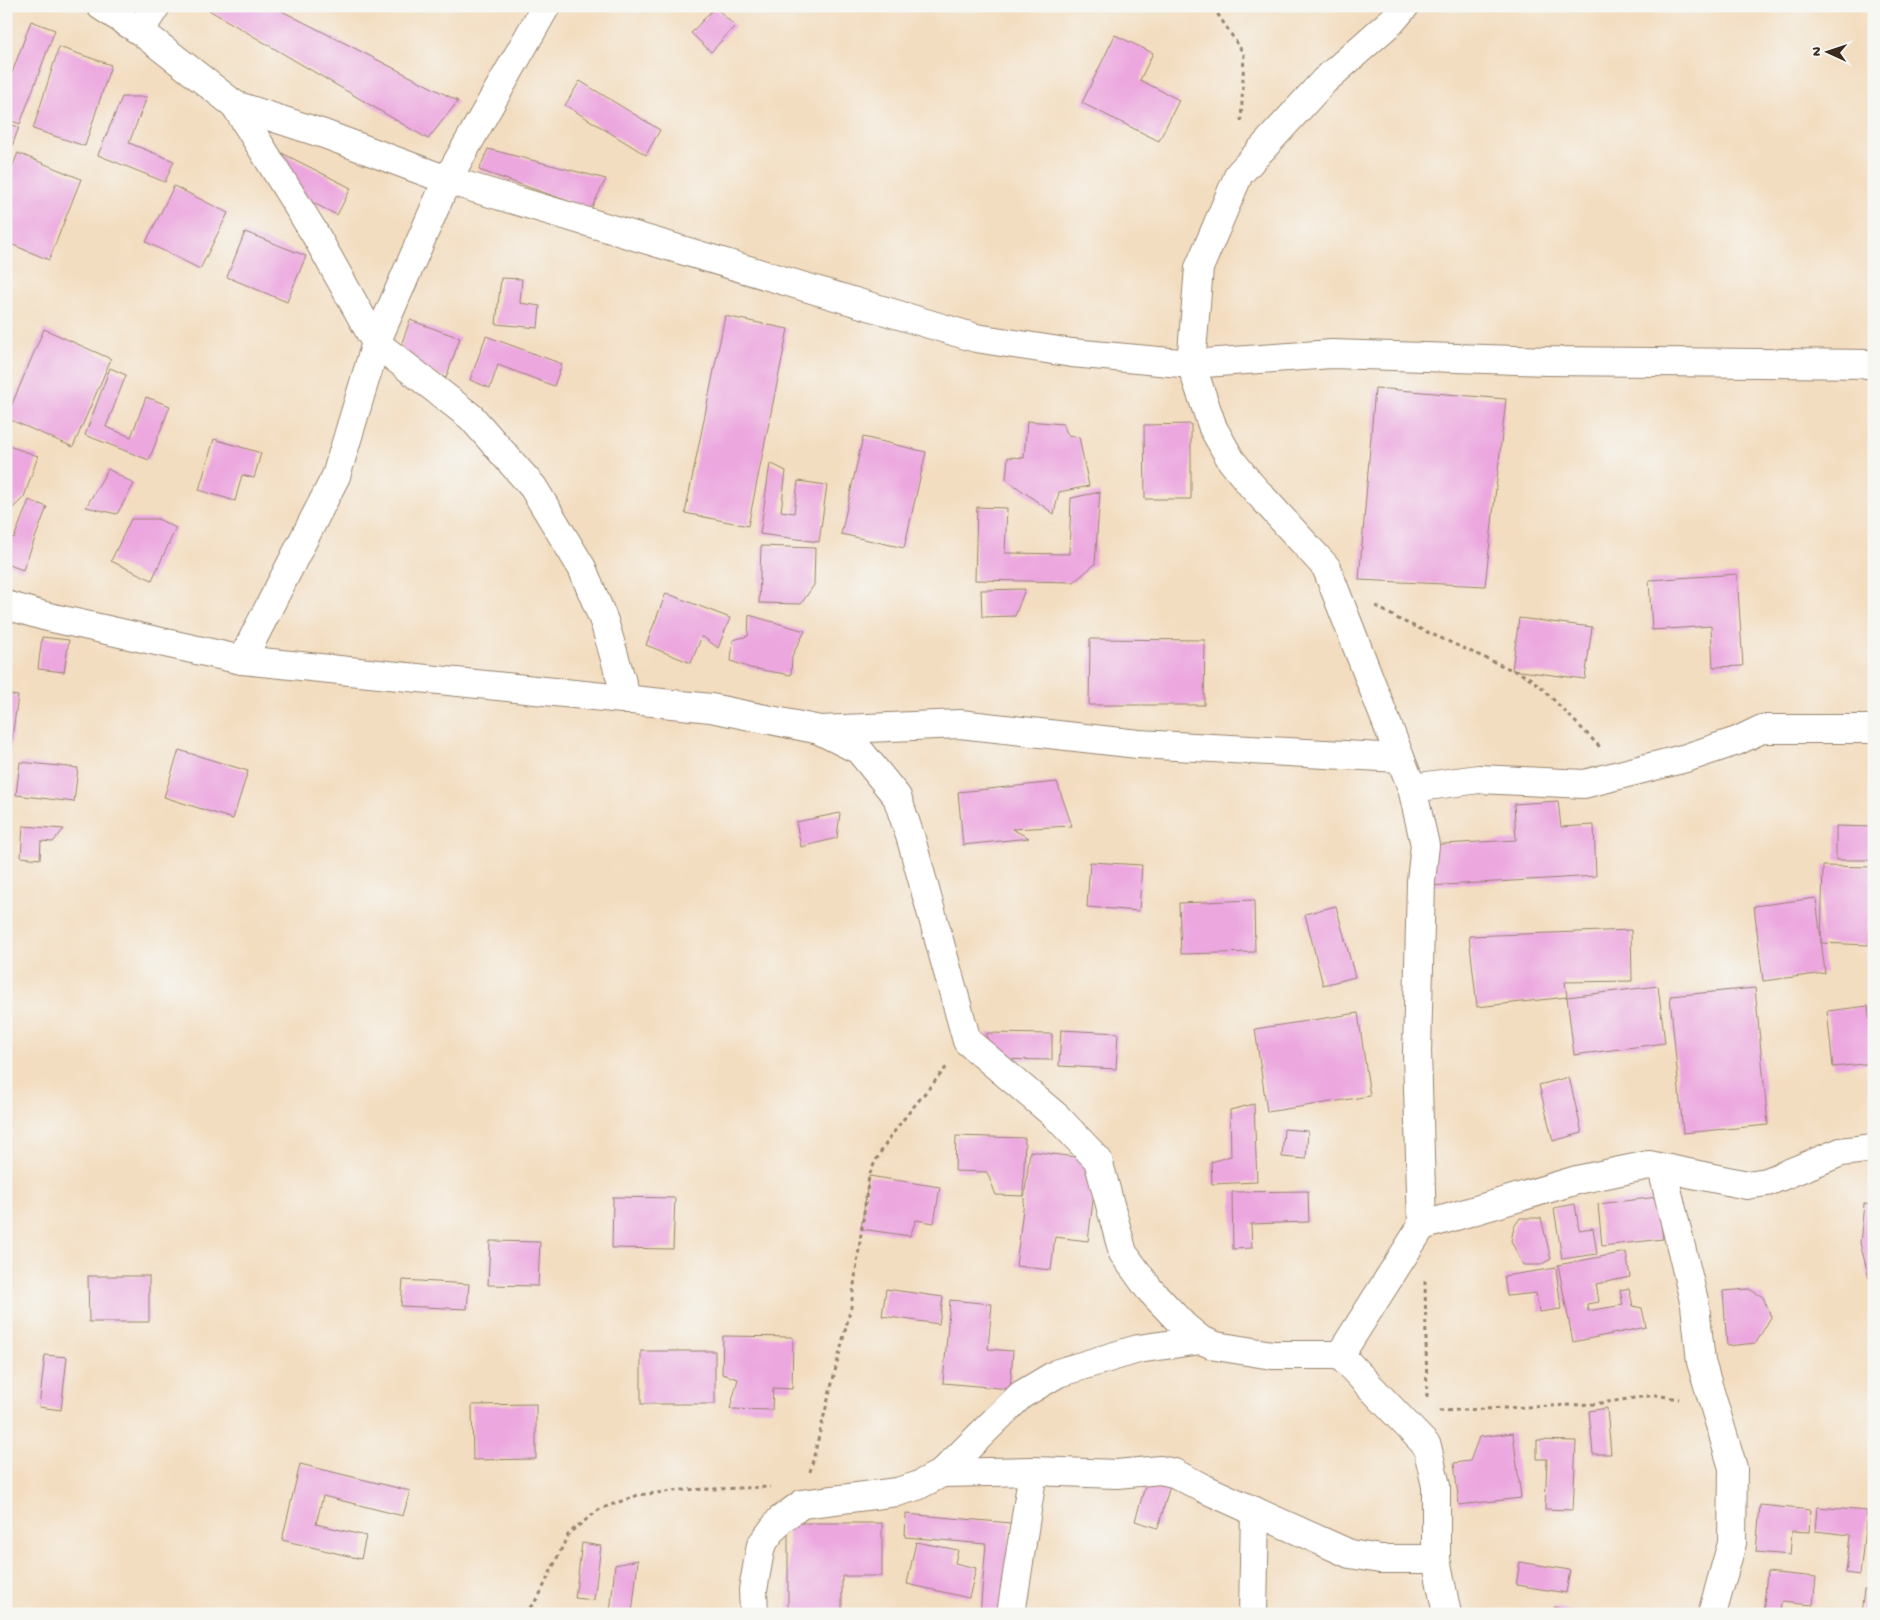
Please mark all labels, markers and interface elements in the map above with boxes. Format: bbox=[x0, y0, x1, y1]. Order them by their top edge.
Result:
north arrow bbox=[1802, 28, 1852, 78]
text: N bbox=[1809, 46, 1826, 56]

